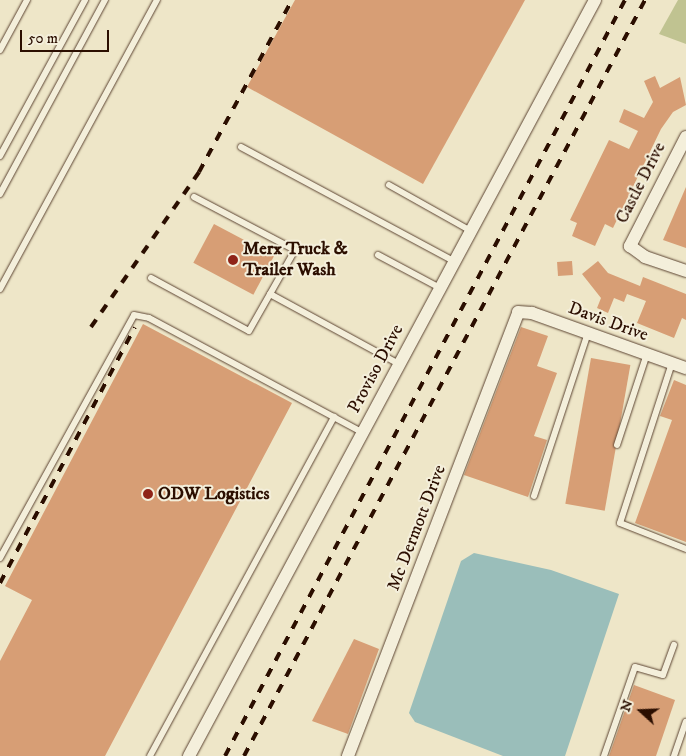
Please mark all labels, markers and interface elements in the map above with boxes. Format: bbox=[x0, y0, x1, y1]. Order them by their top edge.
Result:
scale bar bbox=[22, 20, 111, 52]
text: 50 m bbox=[28, 29, 58, 48]
street label: Castle Drive bbox=[611, 139, 671, 227]
place label: Merx Truck & Trailer Wash bbox=[243, 239, 348, 282]
marker: Merx Truck & Trailer Wash bbox=[227, 254, 239, 266]
street label: Davis Drive bbox=[565, 298, 651, 346]
street label: Proviso Drive bbox=[344, 321, 408, 417]
street label: Mc Dermott Drive bbox=[383, 462, 451, 594]
place label: ODW Logistics bbox=[158, 483, 269, 505]
marker: ODW Logistics bbox=[142, 488, 154, 500]
north arrow bbox=[616, 686, 666, 736]
text: N bbox=[616, 697, 637, 714]

